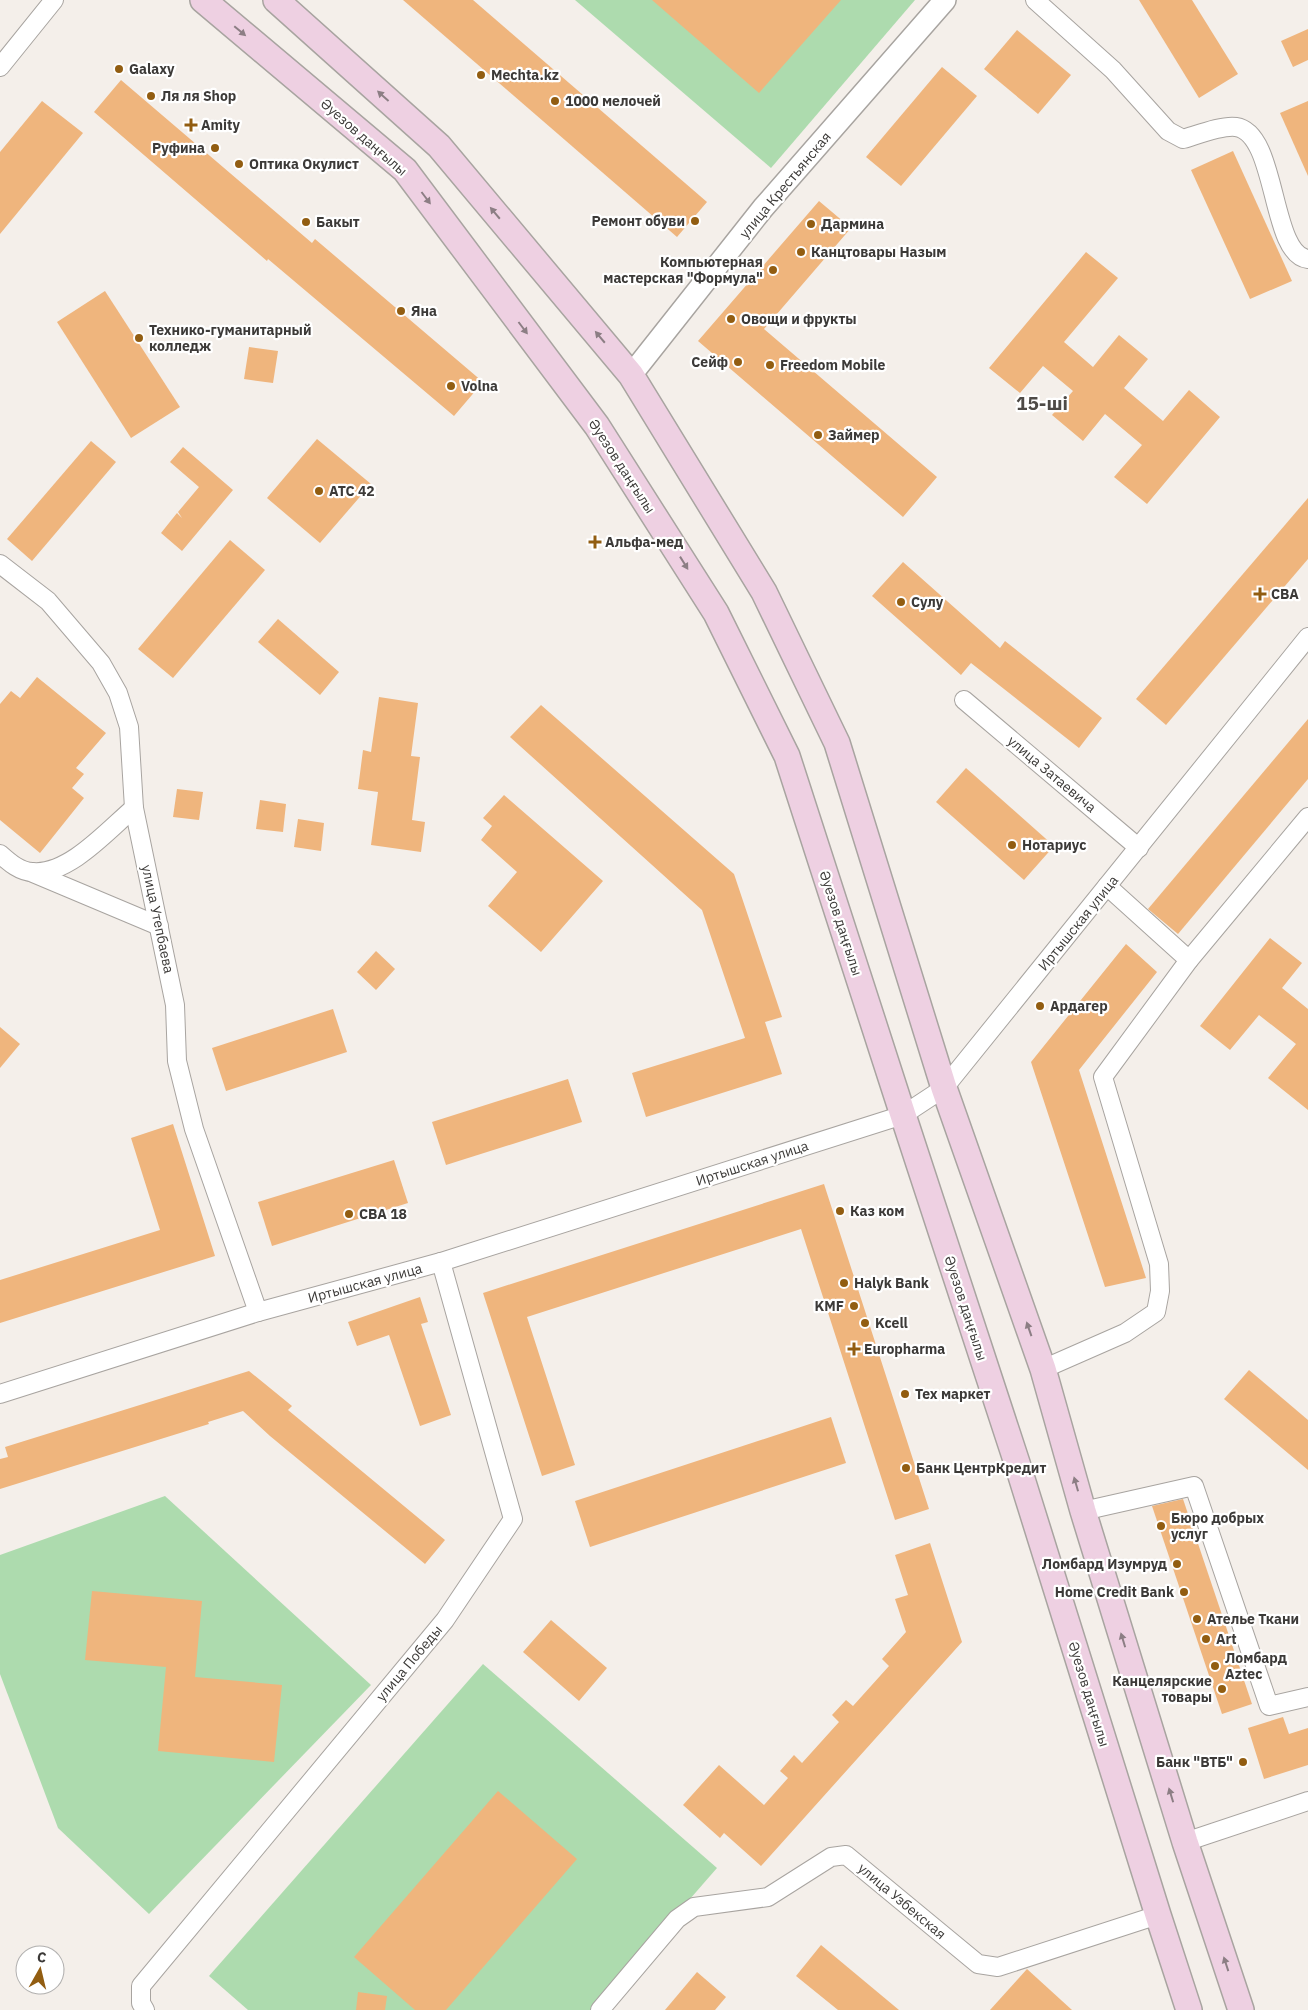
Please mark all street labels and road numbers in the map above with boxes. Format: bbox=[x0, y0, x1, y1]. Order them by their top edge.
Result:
street label: Әуезов даңғылы bbox=[317, 94, 411, 180]
street label: улица Крестьянская bbox=[735, 128, 835, 242]
street label: Әуезов даңғылы bbox=[585, 415, 659, 517]
street label: улица Затаевича bbox=[1004, 732, 1100, 817]
street label: улица Утепбаева bbox=[138, 863, 178, 975]
street label: Әуезов даңғылы bbox=[816, 868, 866, 978]
street label: Иртышская улица bbox=[1034, 871, 1122, 974]
street label: Иртышская улица bbox=[693, 1136, 811, 1190]
street label: Әуезов даңғылы bbox=[941, 1253, 991, 1363]
street label: Иртышская улица bbox=[306, 1259, 425, 1307]
street label: улица Победы bbox=[372, 1621, 446, 1705]
street label: Әуезов даңғылы bbox=[1064, 1639, 1114, 1749]
street label: улица Узбекская bbox=[854, 1859, 950, 1943]

